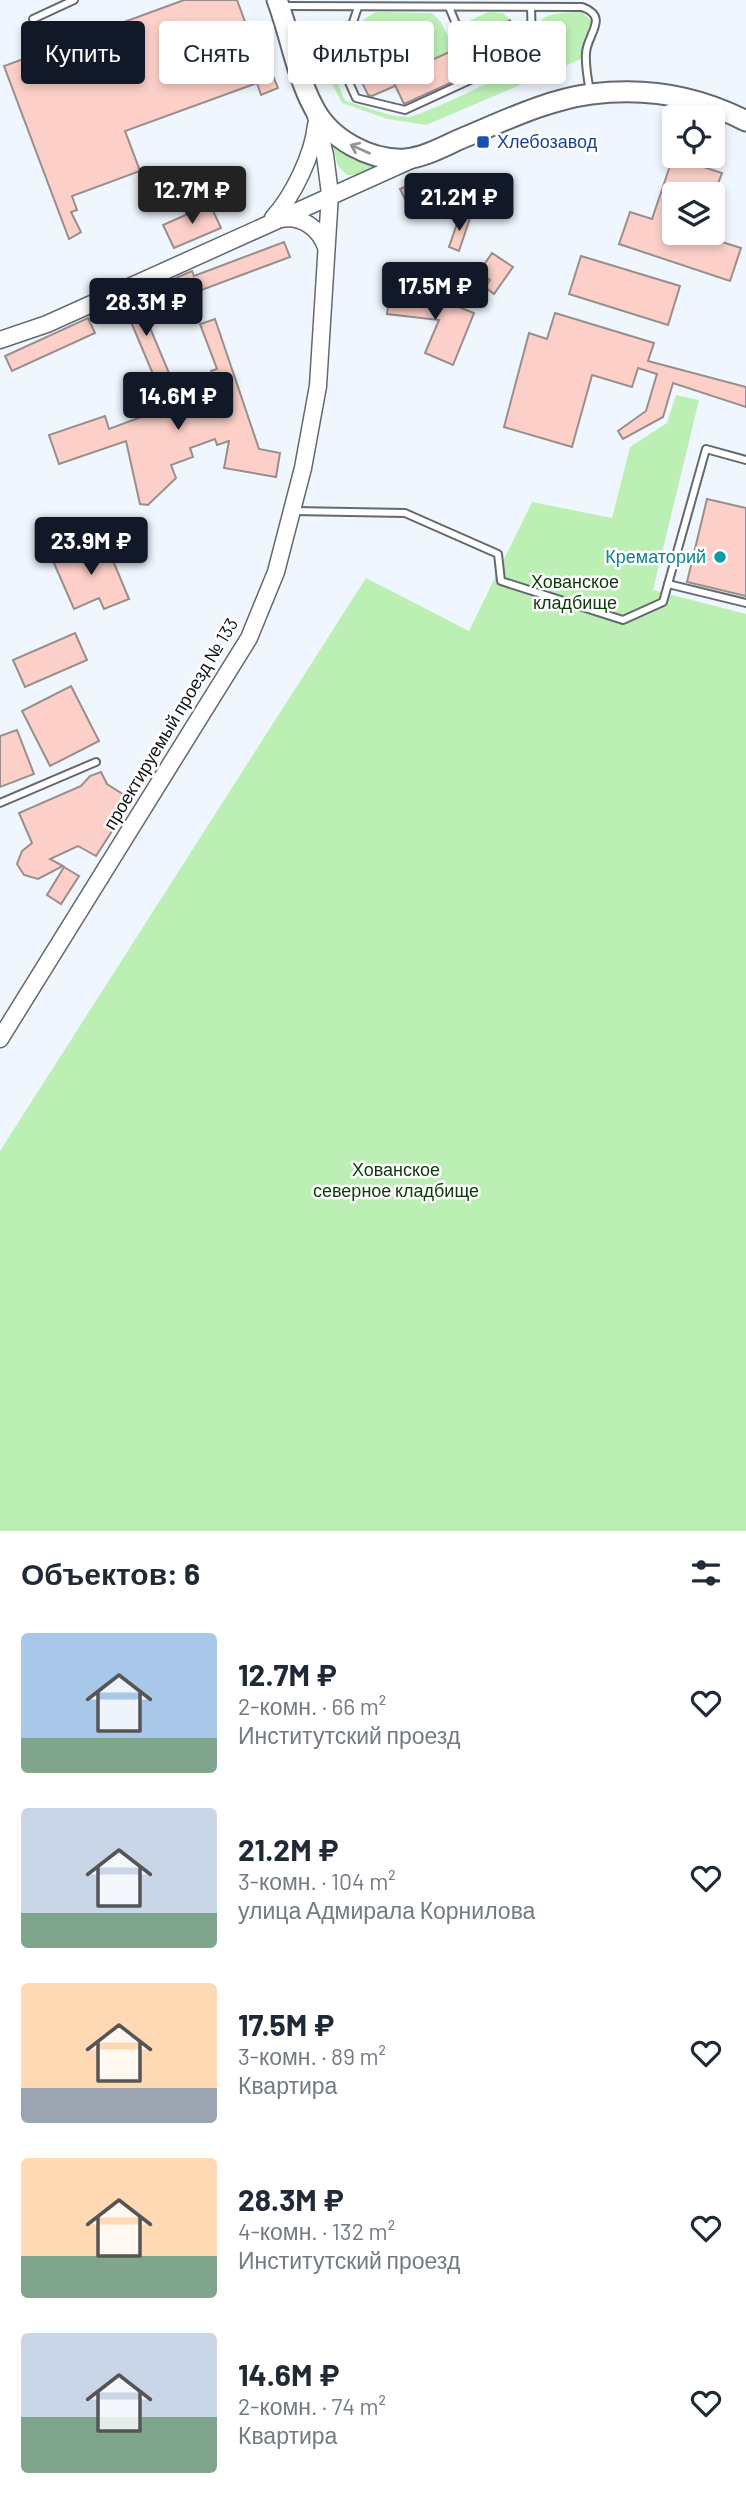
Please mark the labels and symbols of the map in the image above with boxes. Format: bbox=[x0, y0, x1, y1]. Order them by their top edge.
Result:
place label: Хлебозавод bbox=[497, 130, 598, 152]
marker: Хлебозавод bbox=[475, 134, 491, 150]
one-way arrow bbox=[350, 142, 371, 155]
pin: 12.7M ₽ bbox=[127, 166, 257, 226]
pin: 21.2M ₽ bbox=[394, 174, 524, 233]
pin: 17.5M ₽ bbox=[370, 262, 500, 322]
pin: 28.3M ₽ bbox=[81, 278, 211, 338]
pin: 14.6M ₽ bbox=[113, 372, 243, 432]
pin: 23.9M ₽ bbox=[26, 518, 156, 577]
place label: Крематорий bbox=[605, 545, 706, 567]
marker: Крематорий bbox=[712, 549, 728, 565]
park label: Хованское кладбище bbox=[531, 570, 619, 613]
street label: проектируемый проезд № 133 bbox=[98, 614, 242, 833]
park label: Хованское северное кладбище bbox=[313, 1158, 479, 1201]

